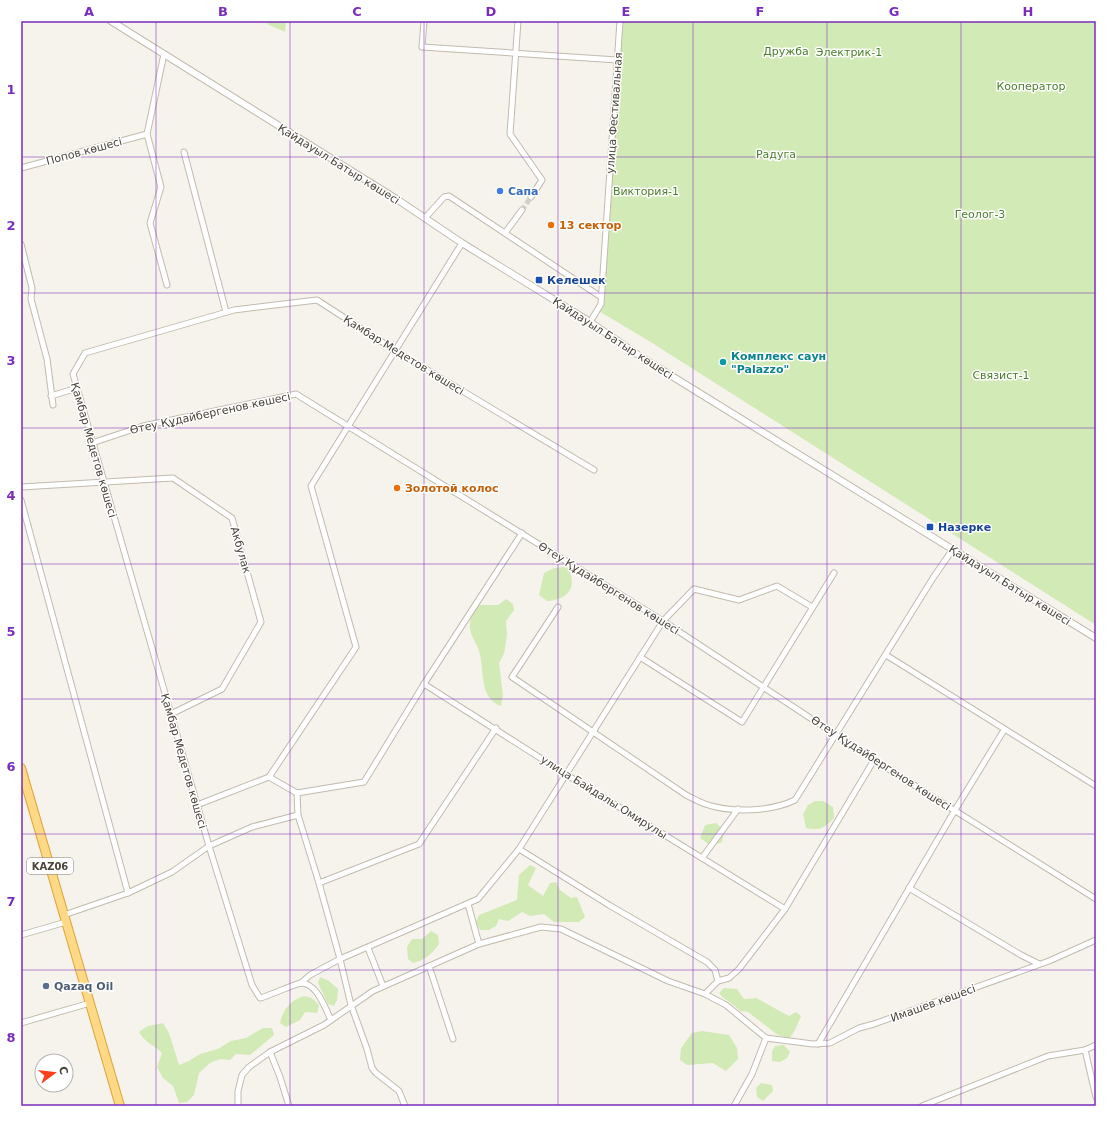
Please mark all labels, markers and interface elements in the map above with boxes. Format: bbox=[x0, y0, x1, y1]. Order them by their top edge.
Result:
text: A bbox=[84, 4, 94, 19]
text: B bbox=[218, 4, 228, 19]
text: C bbox=[352, 4, 362, 19]
text: D bbox=[486, 4, 497, 19]
text: E bbox=[622, 4, 630, 19]
text: F bbox=[756, 4, 764, 19]
text: G bbox=[889, 4, 899, 19]
text: H bbox=[1023, 4, 1033, 19]
park label: Дружба bbox=[763, 45, 809, 58]
park label: Электрик-1 bbox=[816, 46, 882, 59]
street label: улица Фестивальная bbox=[604, 52, 625, 174]
park label: Кооператор bbox=[996, 80, 1066, 93]
text: 1 bbox=[6, 82, 16, 97]
street label: Қайдауыл Батыр көшесі bbox=[276, 122, 402, 207]
street label: Попов көшесі bbox=[45, 135, 124, 168]
park label: Радуга bbox=[756, 148, 796, 161]
place label: Сапа bbox=[508, 185, 539, 198]
park label: Виктория-1 bbox=[613, 185, 679, 198]
marker: Сапа bbox=[495, 186, 505, 196]
park label: Геолог-3 bbox=[955, 208, 1005, 221]
text: 2 bbox=[6, 218, 16, 233]
place label: 13 сектор bbox=[559, 219, 622, 232]
marker: 13 сектор bbox=[546, 220, 556, 230]
place label: Келешек bbox=[547, 274, 606, 287]
marker: Келешек bbox=[534, 275, 544, 285]
street label: Қайдауыл Батыр көшесі bbox=[550, 295, 675, 382]
street label: Қамбар Медетов көшесі bbox=[341, 313, 467, 398]
place label: Комплекс саун "Palazzo" bbox=[731, 350, 826, 376]
text: 3 bbox=[6, 353, 16, 368]
marker: Комплекс саун "Palazzo" bbox=[718, 357, 728, 367]
park label: Связист-1 bbox=[972, 369, 1030, 382]
street label: Қамбар Медетов көшесі bbox=[68, 381, 119, 519]
street label: Өтеу Құдайбергенов көшесі bbox=[129, 390, 292, 437]
place label: Золотой колос bbox=[405, 482, 499, 495]
marker: Золотой колос bbox=[392, 483, 402, 493]
text: 4 bbox=[6, 488, 16, 503]
place label: Назерке bbox=[938, 521, 991, 534]
marker: Назерке bbox=[925, 522, 935, 532]
street label: Акбулак bbox=[228, 525, 253, 575]
street label: Өтеу Құдайбергенов көшесі bbox=[536, 539, 682, 637]
street label: Қайдауыл Батыр көшесі bbox=[947, 543, 1073, 628]
text: 5 bbox=[6, 624, 16, 639]
street label: Қамбар Медетов көшесі bbox=[158, 692, 209, 830]
street label: Өтеу Құдайбергенов көшесі bbox=[808, 713, 953, 814]
street label: улица Байдалы Омирулы bbox=[538, 753, 669, 842]
text: 6 bbox=[6, 759, 16, 774]
road number: KАZ06 bbox=[27, 858, 73, 874]
text: 7 bbox=[6, 894, 16, 909]
place label: Qazaq Oil bbox=[54, 980, 113, 993]
marker: Qazaq Oil bbox=[41, 981, 51, 991]
street label: Имашев көшесі bbox=[889, 982, 977, 1025]
text: 8 bbox=[6, 1030, 16, 1045]
north arrow bbox=[34, 1053, 74, 1093]
text: С bbox=[56, 1065, 71, 1076]

